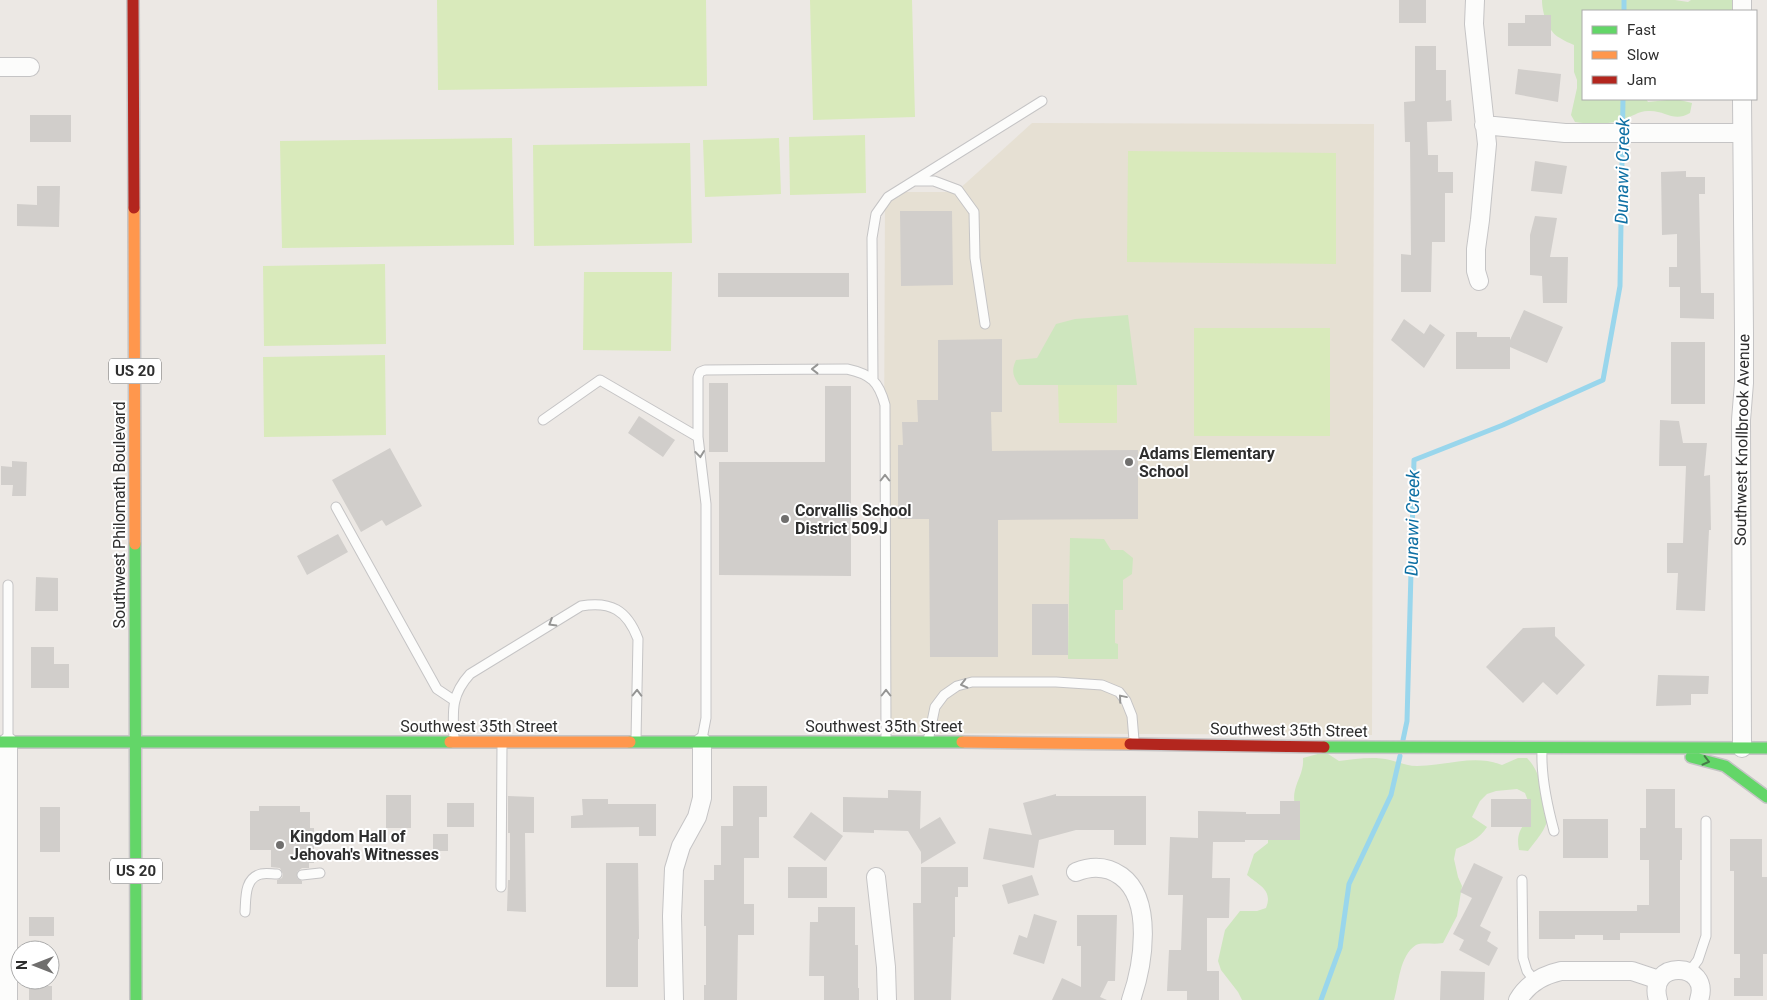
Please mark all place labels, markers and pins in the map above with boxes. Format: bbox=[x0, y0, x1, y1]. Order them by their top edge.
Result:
place label: Adams Elementary School bbox=[1139, 444, 1276, 481]
marker: Adams Elementary School bbox=[1123, 456, 1135, 468]
place label: Corvallis School District 509J bbox=[795, 501, 911, 538]
marker: Corvallis School District 509J bbox=[779, 513, 791, 525]
place label: Kingdom Hall of Jehovah's Witnesses bbox=[290, 827, 439, 864]
marker: Kingdom Hall of Jehovah's Witnesses bbox=[274, 839, 286, 851]

